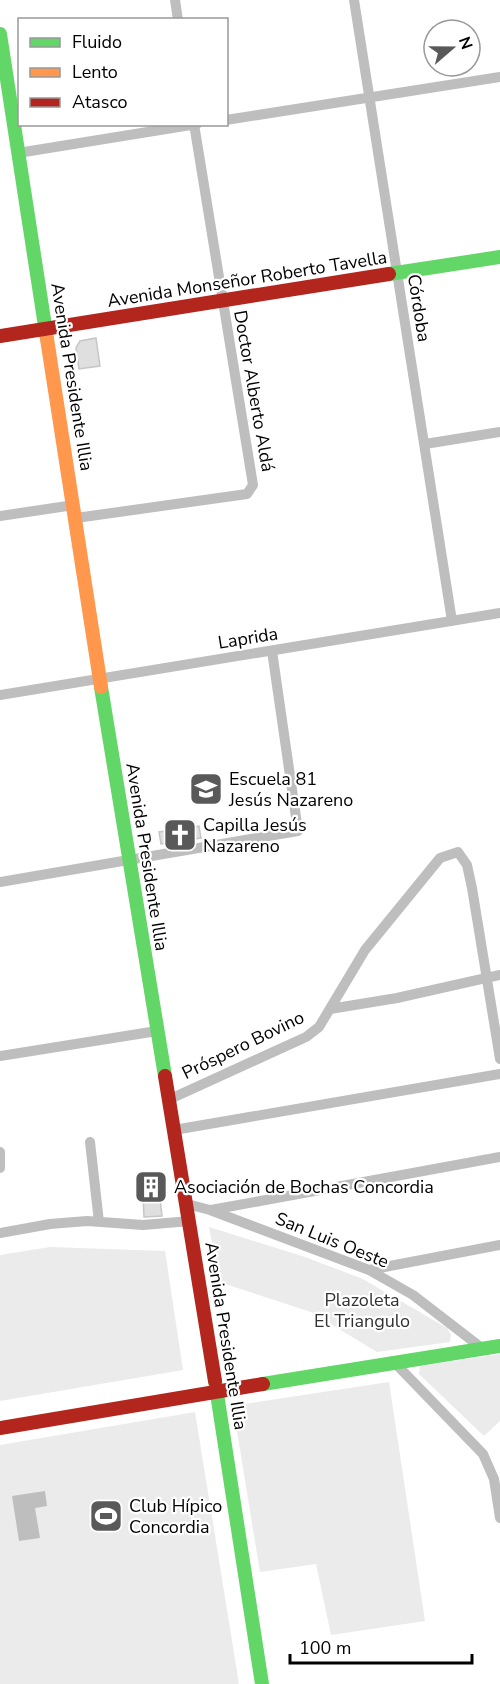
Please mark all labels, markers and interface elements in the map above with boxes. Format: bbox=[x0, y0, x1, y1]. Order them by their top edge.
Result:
legend bbox=[18, 18, 228, 126]
north arrow bbox=[422, 18, 482, 78]
text: Fluido bbox=[72, 30, 122, 54]
text: N bbox=[453, 34, 478, 53]
text: Lento bbox=[72, 60, 118, 84]
text: Atasco bbox=[72, 90, 128, 114]
street label: Avenida Monseñor Roberto Tavella bbox=[105, 245, 389, 313]
street label: Córdoba bbox=[402, 272, 436, 344]
street label: Avenida Presidente Illia bbox=[45, 281, 99, 473]
street label: Doctor Alberto Aldá bbox=[228, 308, 280, 474]
street label: Laprida bbox=[216, 621, 280, 655]
street label: Avenida Presidente Illia bbox=[120, 761, 174, 953]
place label: Escuela 81 Jesús Nazareno bbox=[228, 767, 353, 812]
school or university icon: Escuela 81 Jesús Nazareno bbox=[188, 771, 224, 807]
place label: Capilla Jesús Nazareno bbox=[203, 813, 307, 858]
church icon: Capilla Jesús Nazareno bbox=[162, 817, 198, 853]
street label: Próspero Bovino bbox=[178, 1005, 308, 1085]
building icon: Asociación de Bochas Concordia bbox=[133, 1169, 169, 1205]
place label: Asociación de Bochas Concordia bbox=[174, 1175, 434, 1199]
street label: San Luis Oeste bbox=[272, 1206, 392, 1274]
street label: Avenida Presidente Illia bbox=[199, 1240, 253, 1432]
park label: Plazoleta El Triangulo bbox=[314, 1288, 410, 1333]
place label: Club Hípico Concordia bbox=[129, 1494, 222, 1539]
sports icon: Club Hípico Concordia bbox=[88, 1498, 124, 1534]
scale bar bbox=[290, 1627, 472, 1665]
text: 100 m bbox=[299, 1636, 351, 1660]

